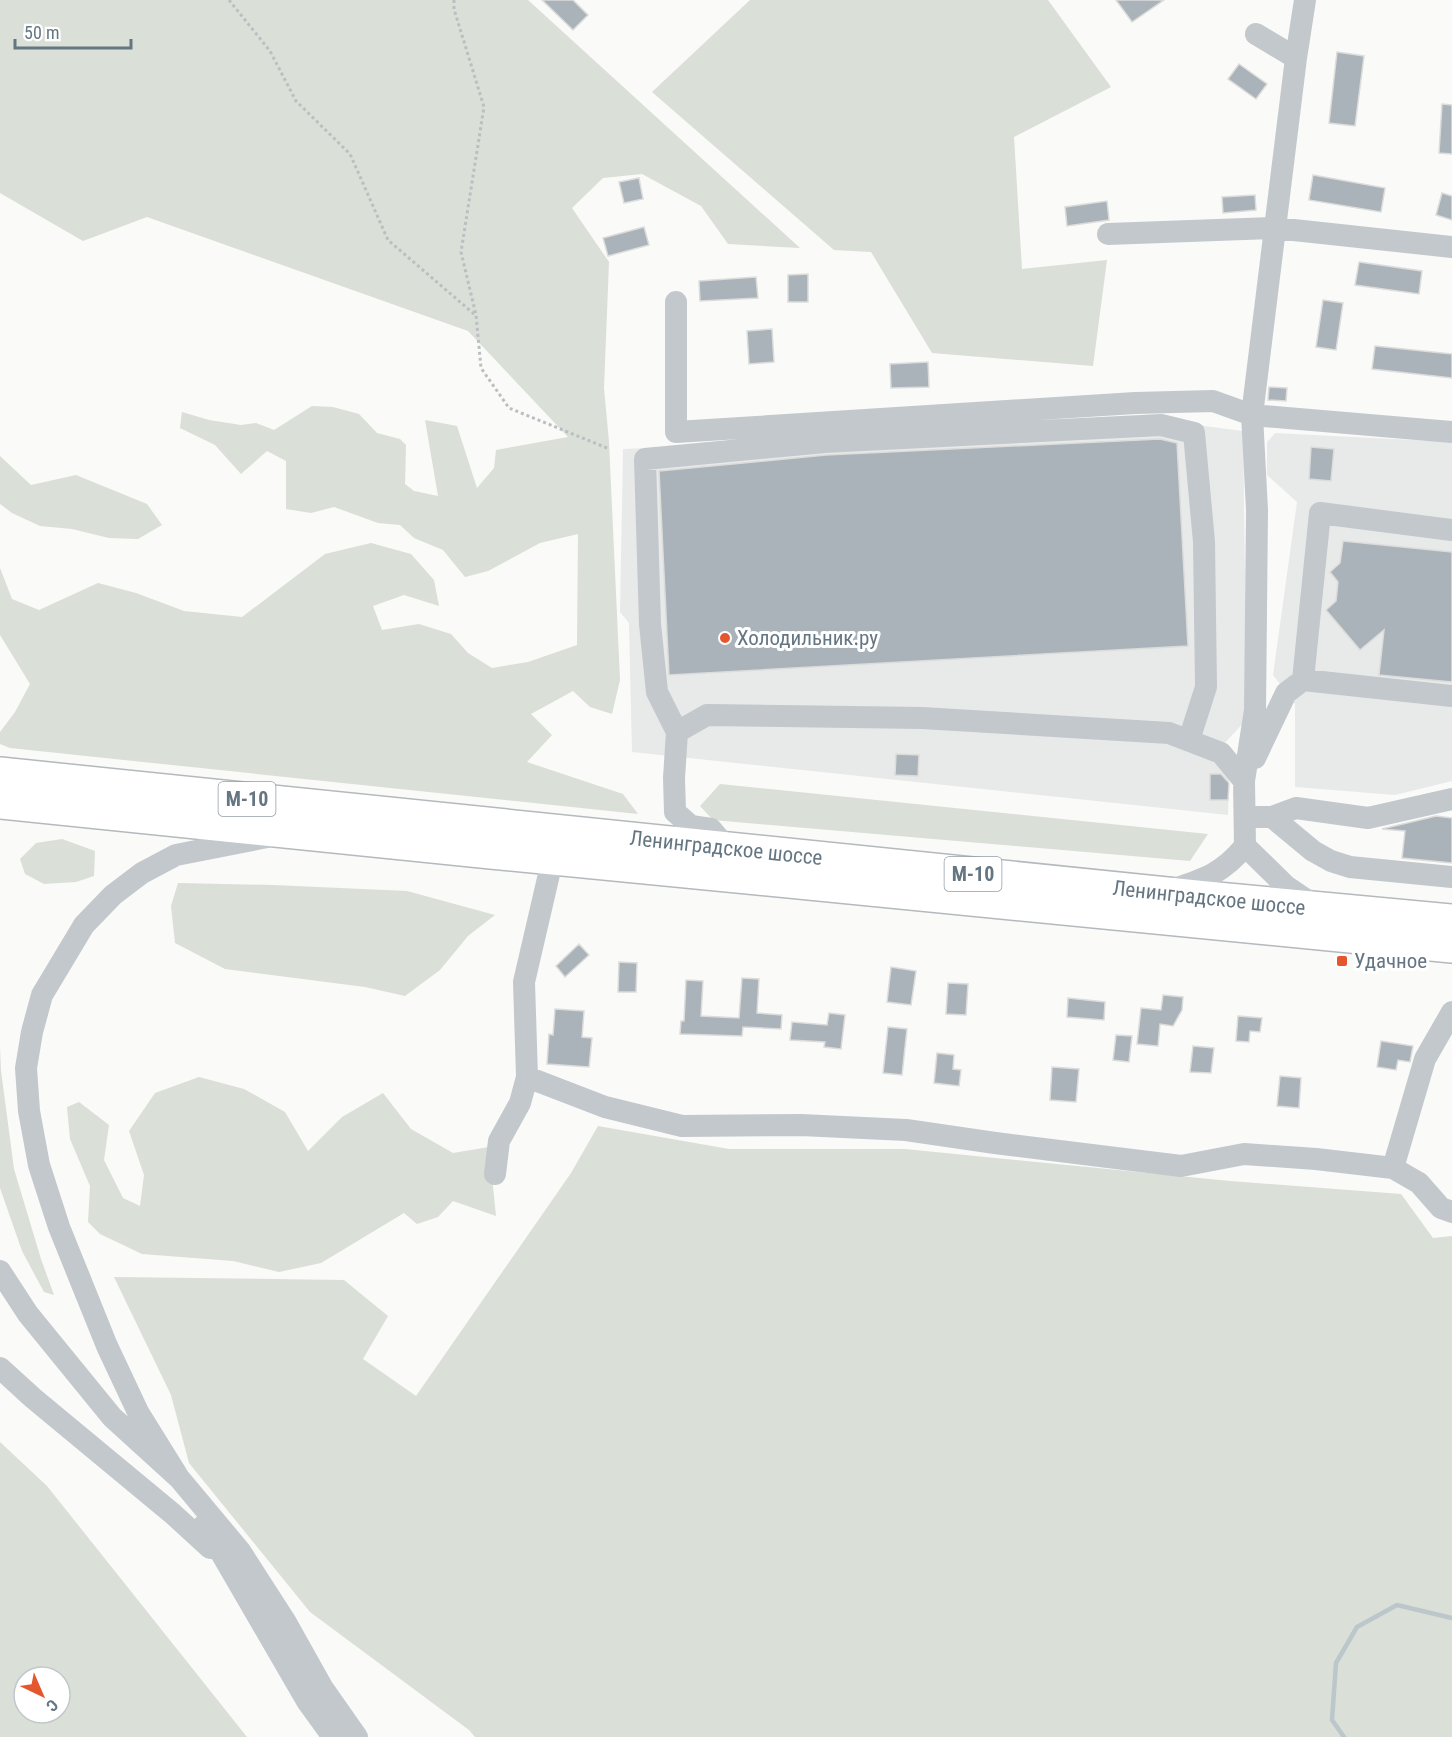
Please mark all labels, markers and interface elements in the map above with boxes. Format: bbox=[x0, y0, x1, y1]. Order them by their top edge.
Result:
scale bar bbox=[15, 12, 130, 50]
text: 50 m bbox=[24, 22, 59, 43]
place label: Холодильник.ру bbox=[737, 626, 878, 650]
marker: Холодильник.ру bbox=[718, 631, 732, 645]
road number: М-10 bbox=[218, 782, 276, 816]
street label: Ленинградское шоссе bbox=[628, 826, 824, 870]
road number: М-10 bbox=[944, 857, 1002, 891]
street label: Ленинградское шоссе bbox=[1111, 876, 1307, 920]
place label: Удачное bbox=[1354, 949, 1427, 973]
marker: Удачное bbox=[1335, 954, 1349, 968]
north arrow bbox=[12, 1665, 72, 1725]
text: С bbox=[42, 1695, 62, 1715]

